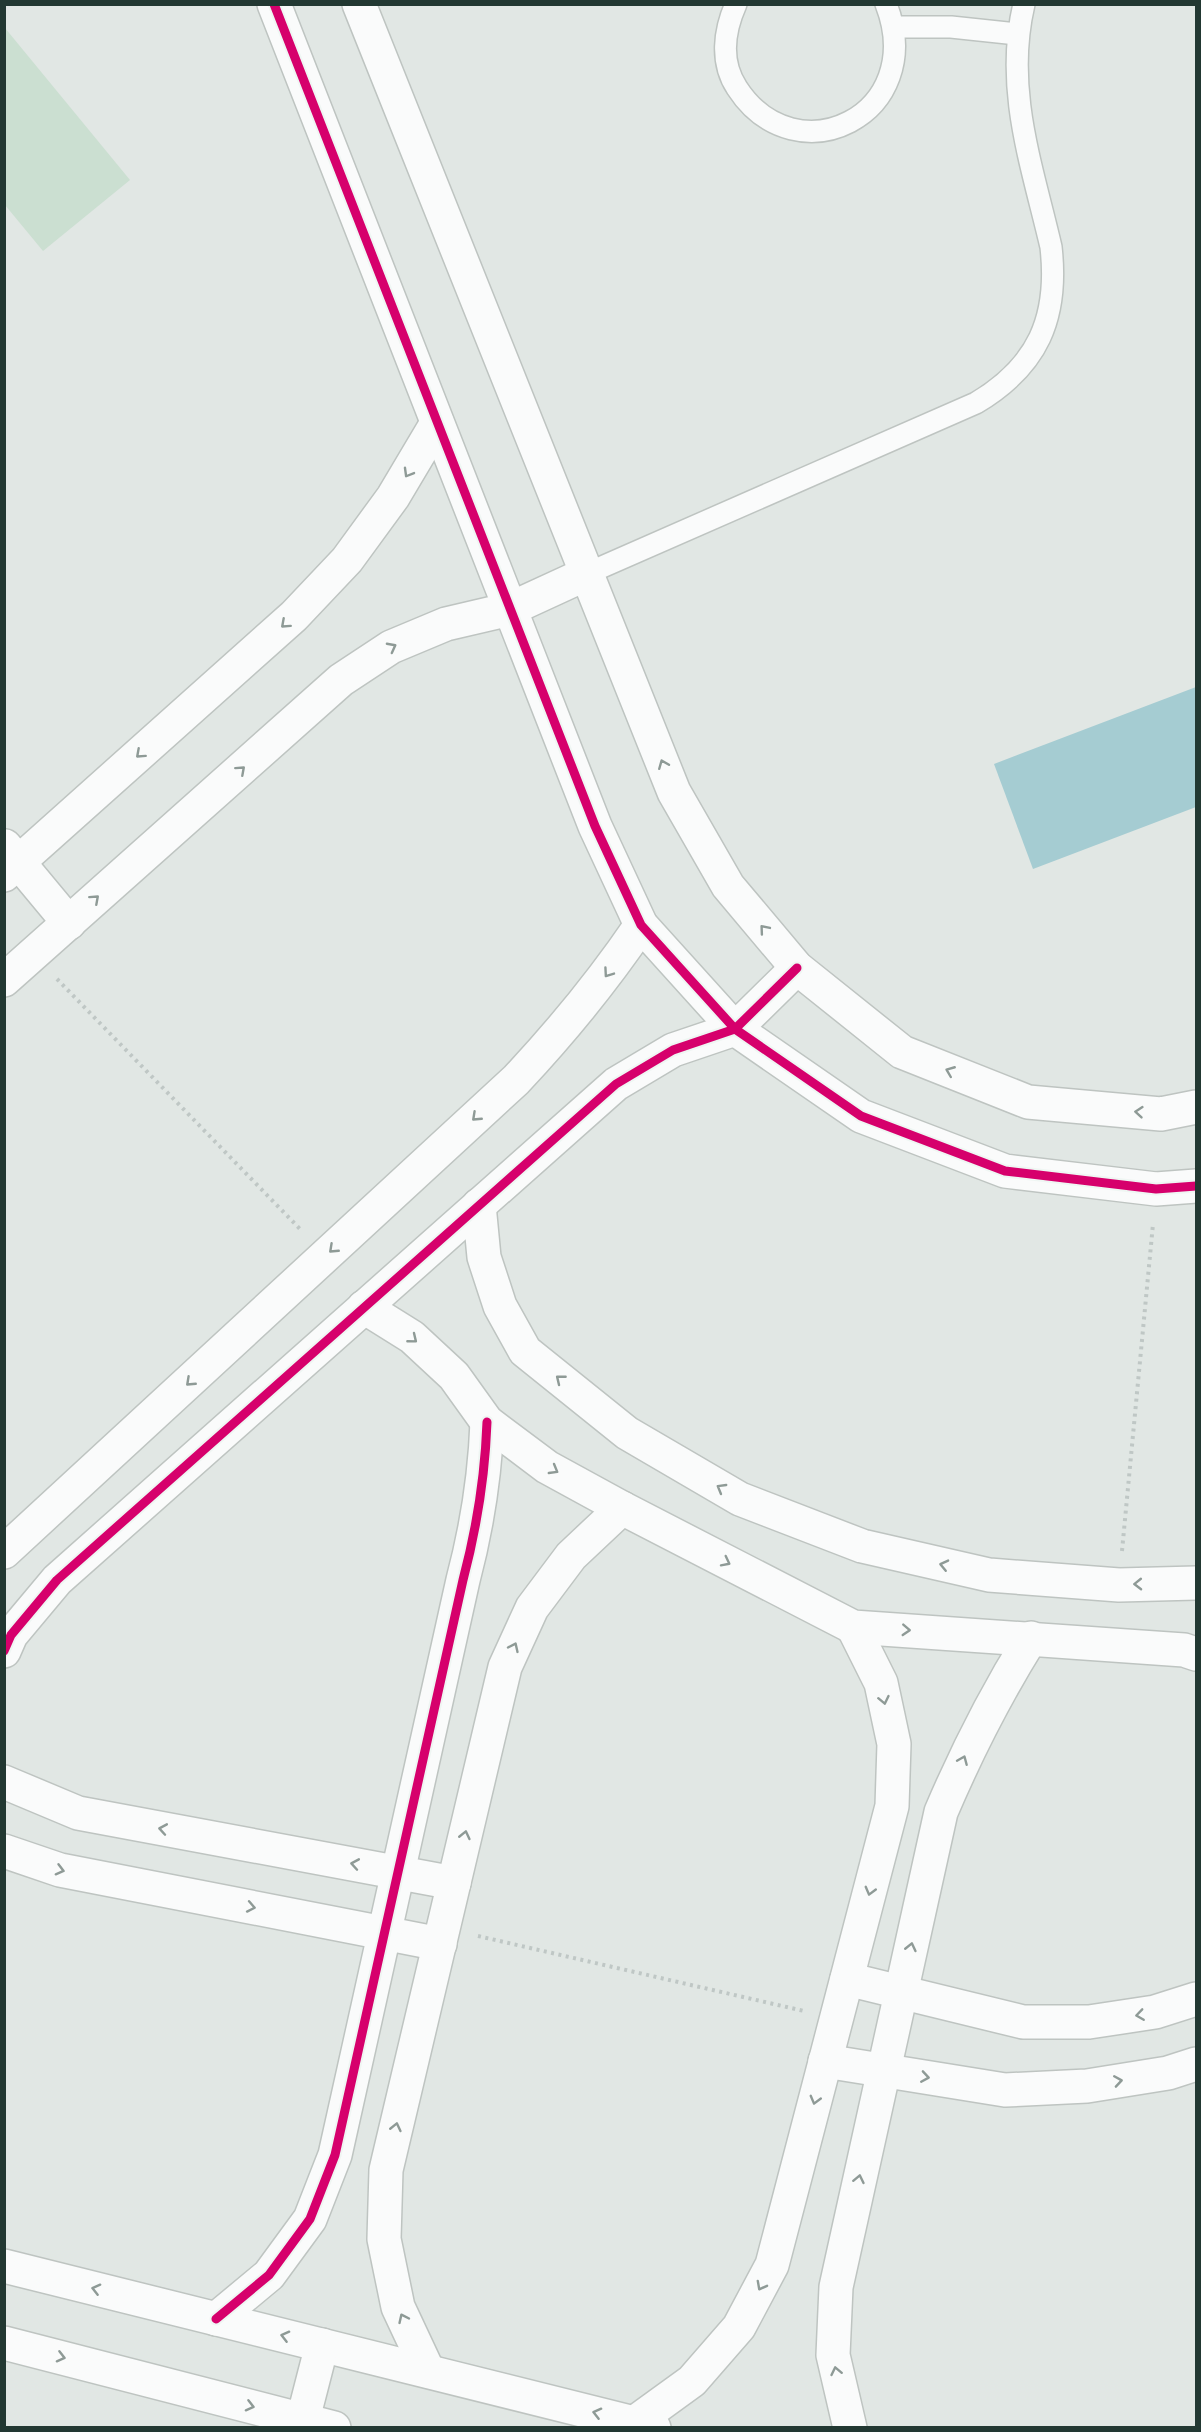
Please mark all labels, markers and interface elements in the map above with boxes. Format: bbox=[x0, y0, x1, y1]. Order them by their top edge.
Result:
one-way arrow bbox=[403, 467, 415, 477]
one-way arrow bbox=[281, 617, 292, 628]
one-way arrow bbox=[386, 643, 396, 654]
one-way arrow bbox=[136, 747, 146, 758]
one-way arrow bbox=[658, 759, 670, 770]
one-way arrow bbox=[234, 766, 245, 777]
one-way arrow bbox=[88, 895, 99, 906]
one-way arrow bbox=[760, 925, 771, 936]
one-way arrow bbox=[604, 967, 615, 978]
one-way arrow bbox=[946, 1066, 957, 1078]
one-way arrow bbox=[1134, 1106, 1143, 1119]
one-way arrow bbox=[473, 1109, 484, 1120]
one-way arrow bbox=[330, 1242, 340, 1253]
one-way arrow bbox=[406, 1332, 417, 1343]
one-way arrow bbox=[187, 1375, 197, 1386]
one-way arrow bbox=[556, 1376, 567, 1387]
one-way arrow bbox=[548, 1463, 558, 1475]
one-way arrow bbox=[717, 1484, 727, 1495]
one-way arrow bbox=[720, 1555, 731, 1566]
one-way arrow bbox=[940, 1559, 950, 1572]
one-way arrow bbox=[1134, 1578, 1143, 1590]
one-way arrow bbox=[901, 1624, 910, 1637]
one-way arrow bbox=[507, 1642, 519, 1653]
one-way arrow bbox=[877, 1694, 890, 1704]
one-way arrow bbox=[956, 1756, 968, 1767]
one-way arrow bbox=[159, 1823, 169, 1836]
one-way arrow bbox=[458, 1830, 471, 1840]
one-way arrow bbox=[350, 1858, 360, 1871]
one-way arrow bbox=[55, 1862, 65, 1875]
one-way arrow bbox=[864, 1886, 877, 1896]
one-way arrow bbox=[246, 1900, 256, 1913]
one-way arrow bbox=[904, 1943, 917, 1953]
one-way arrow bbox=[1136, 2008, 1145, 2020]
one-way arrow bbox=[919, 2070, 929, 2083]
one-way arrow bbox=[1113, 2075, 1123, 2088]
one-way arrow bbox=[810, 2095, 823, 2105]
one-way arrow bbox=[389, 2122, 402, 2132]
one-way arrow bbox=[852, 2174, 865, 2184]
one-way arrow bbox=[756, 2280, 768, 2291]
one-way arrow bbox=[91, 2283, 101, 2296]
one-way arrow bbox=[398, 2314, 410, 2325]
one-way arrow bbox=[281, 2330, 291, 2343]
one-way arrow bbox=[56, 2350, 66, 2363]
one-way arrow bbox=[830, 2366, 843, 2376]
one-way arrow bbox=[245, 2398, 255, 2411]
one-way arrow bbox=[592, 2408, 602, 2421]

